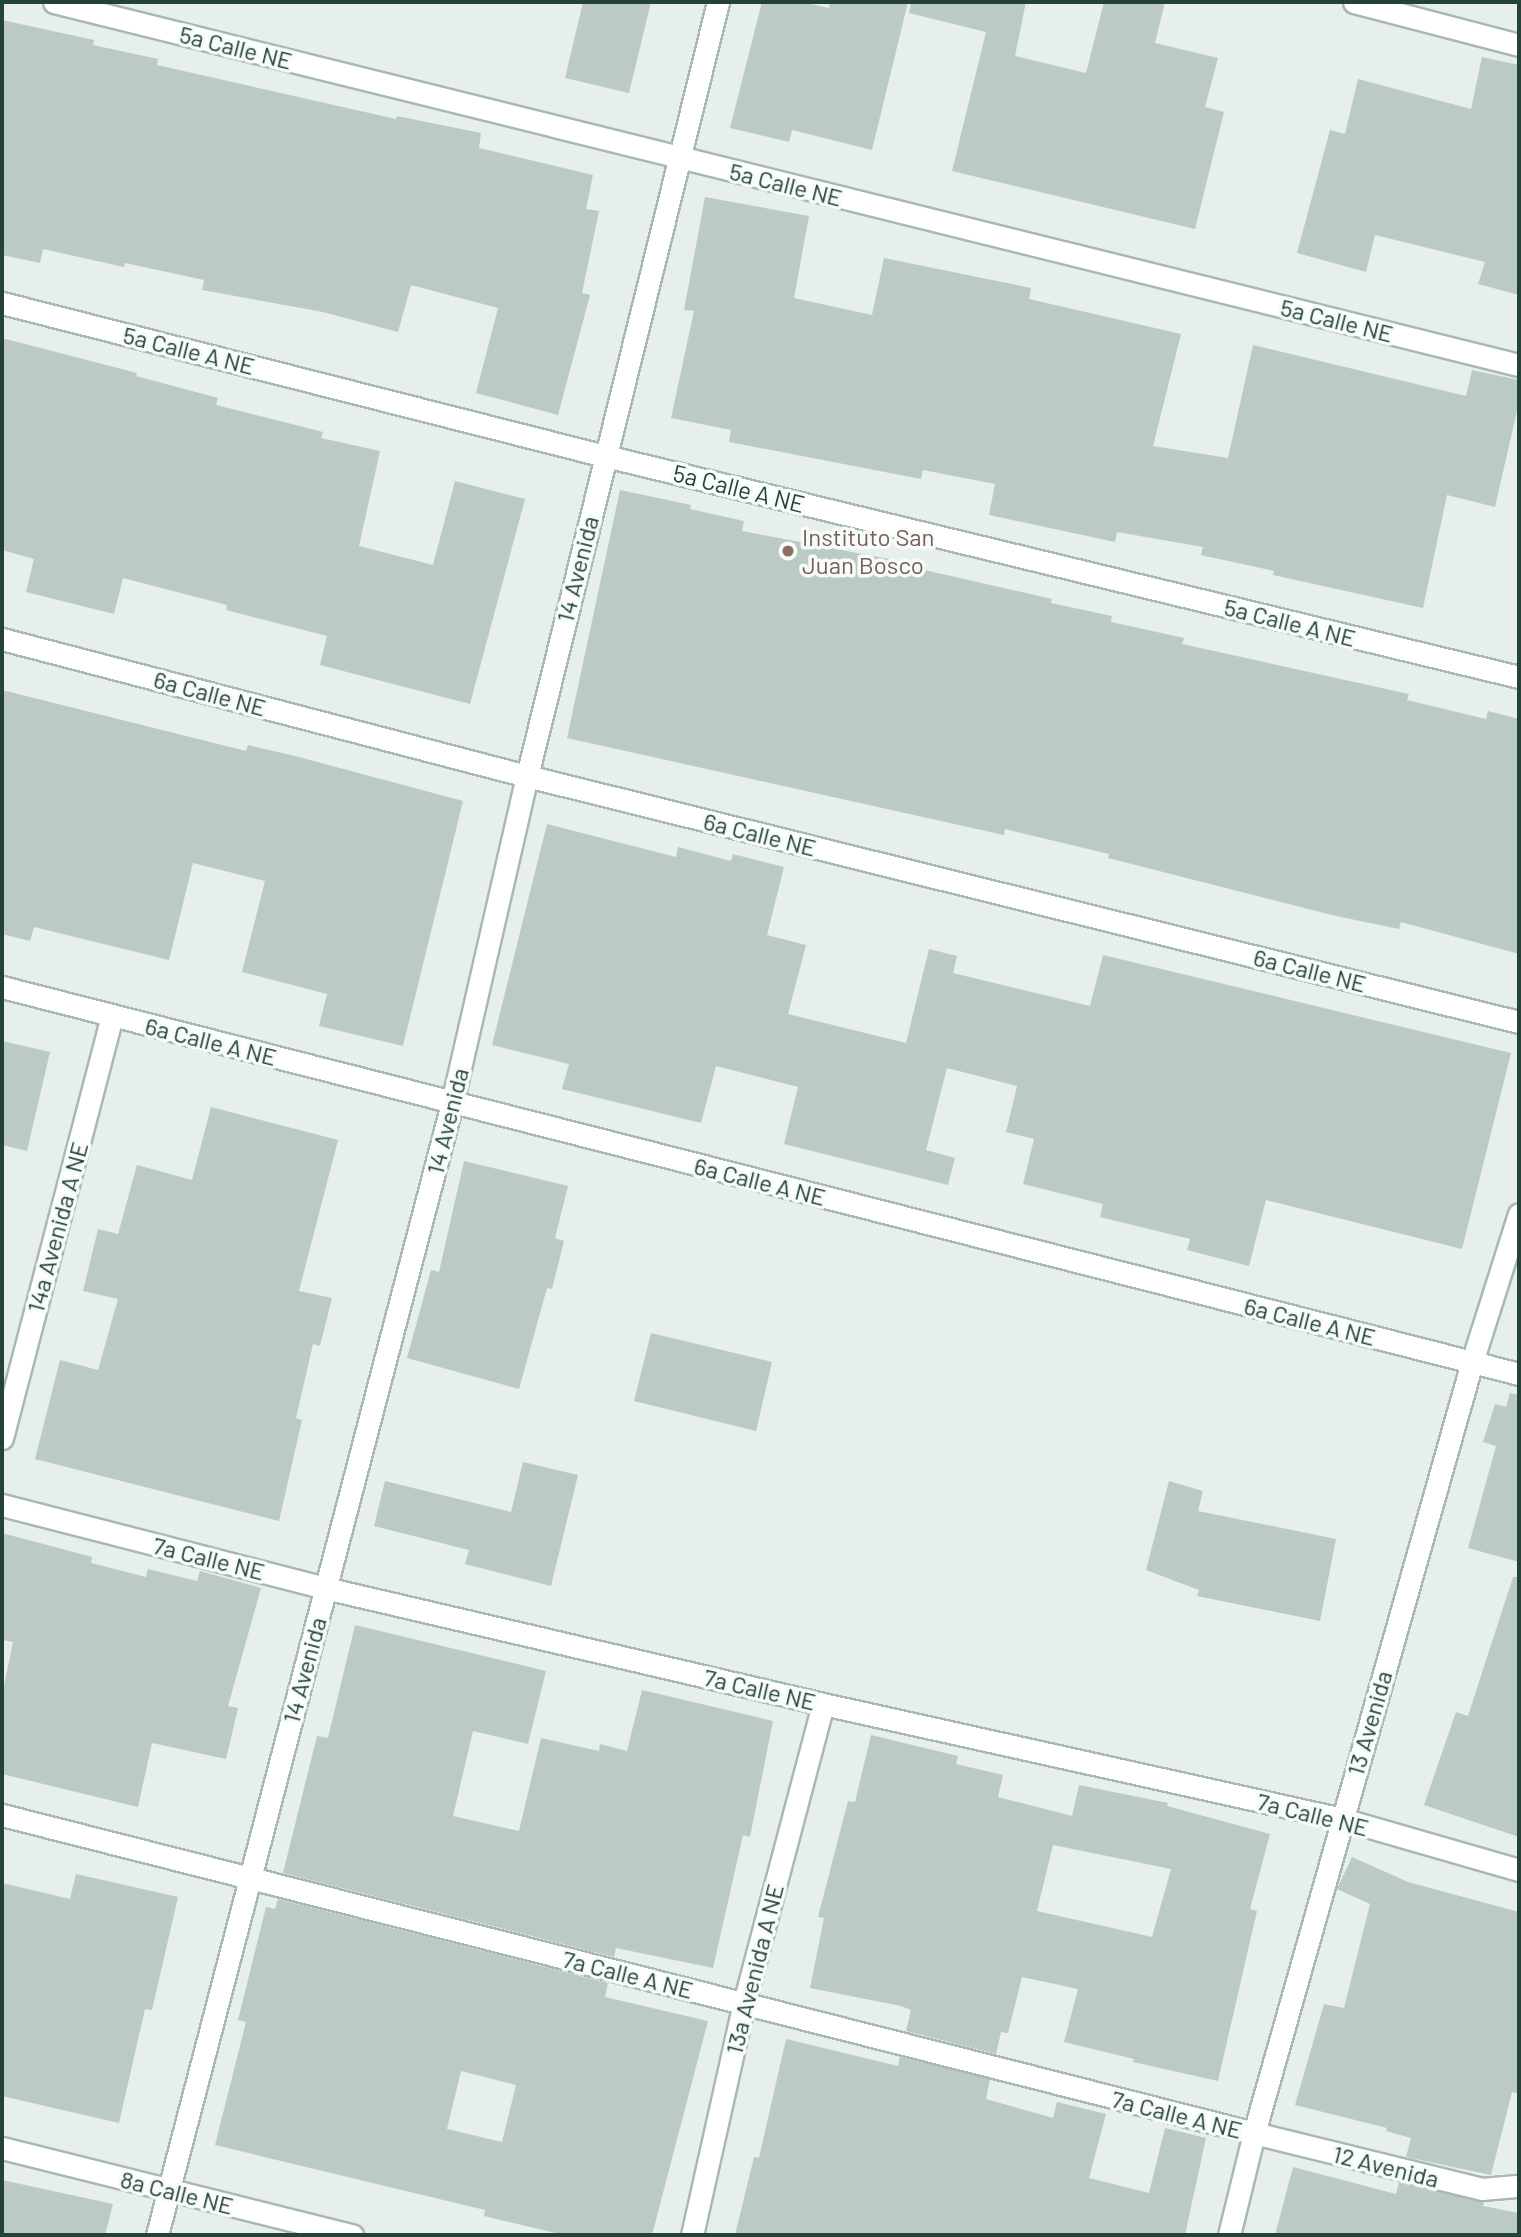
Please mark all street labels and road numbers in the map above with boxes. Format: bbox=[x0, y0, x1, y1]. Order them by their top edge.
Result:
street label: 5a Calle NE bbox=[177, 19, 295, 75]
street label: 5a Calle NE bbox=[727, 156, 845, 212]
street label: 5a Calle NE bbox=[1278, 292, 1396, 348]
street label: 5a Calle A NE bbox=[120, 320, 258, 380]
street label: 5a Calle A NE bbox=[670, 458, 808, 518]
street label: 14 Avenida bbox=[550, 513, 604, 625]
street label: 5a Calle A NE bbox=[1221, 592, 1359, 652]
street label: 6a Calle NE bbox=[151, 664, 269, 722]
street label: 6a Calle NE bbox=[701, 806, 819, 862]
street label: 6a Calle NE bbox=[1251, 942, 1369, 998]
street label: 6a Calle A NE bbox=[142, 1011, 280, 1071]
street label: 14 Avenida bbox=[420, 1065, 474, 1177]
street label: 14a Avenida A NE bbox=[20, 1139, 94, 1315]
street label: 6a Calle A NE bbox=[691, 1151, 829, 1211]
street label: 6a Calle A NE bbox=[1241, 1291, 1379, 1351]
street label: 7a Calle NE bbox=[150, 1530, 268, 1586]
street label: 14 Avenida bbox=[276, 1614, 332, 1726]
street label: 7a Calle NE bbox=[701, 1662, 819, 1716]
street label: 13 Avenida bbox=[1340, 1667, 1398, 1779]
street label: 7a Calle NE bbox=[1254, 1786, 1372, 1842]
street label: 13a Avenida A NE bbox=[719, 1881, 789, 2057]
street label: 7a Calle A NE bbox=[560, 1944, 696, 2004]
street label: 7a Calle A NE bbox=[1109, 2084, 1245, 2144]
street label: 12 Avenida bbox=[1330, 2139, 1442, 2193]
street label: 8a Calle NE bbox=[118, 2164, 236, 2220]

